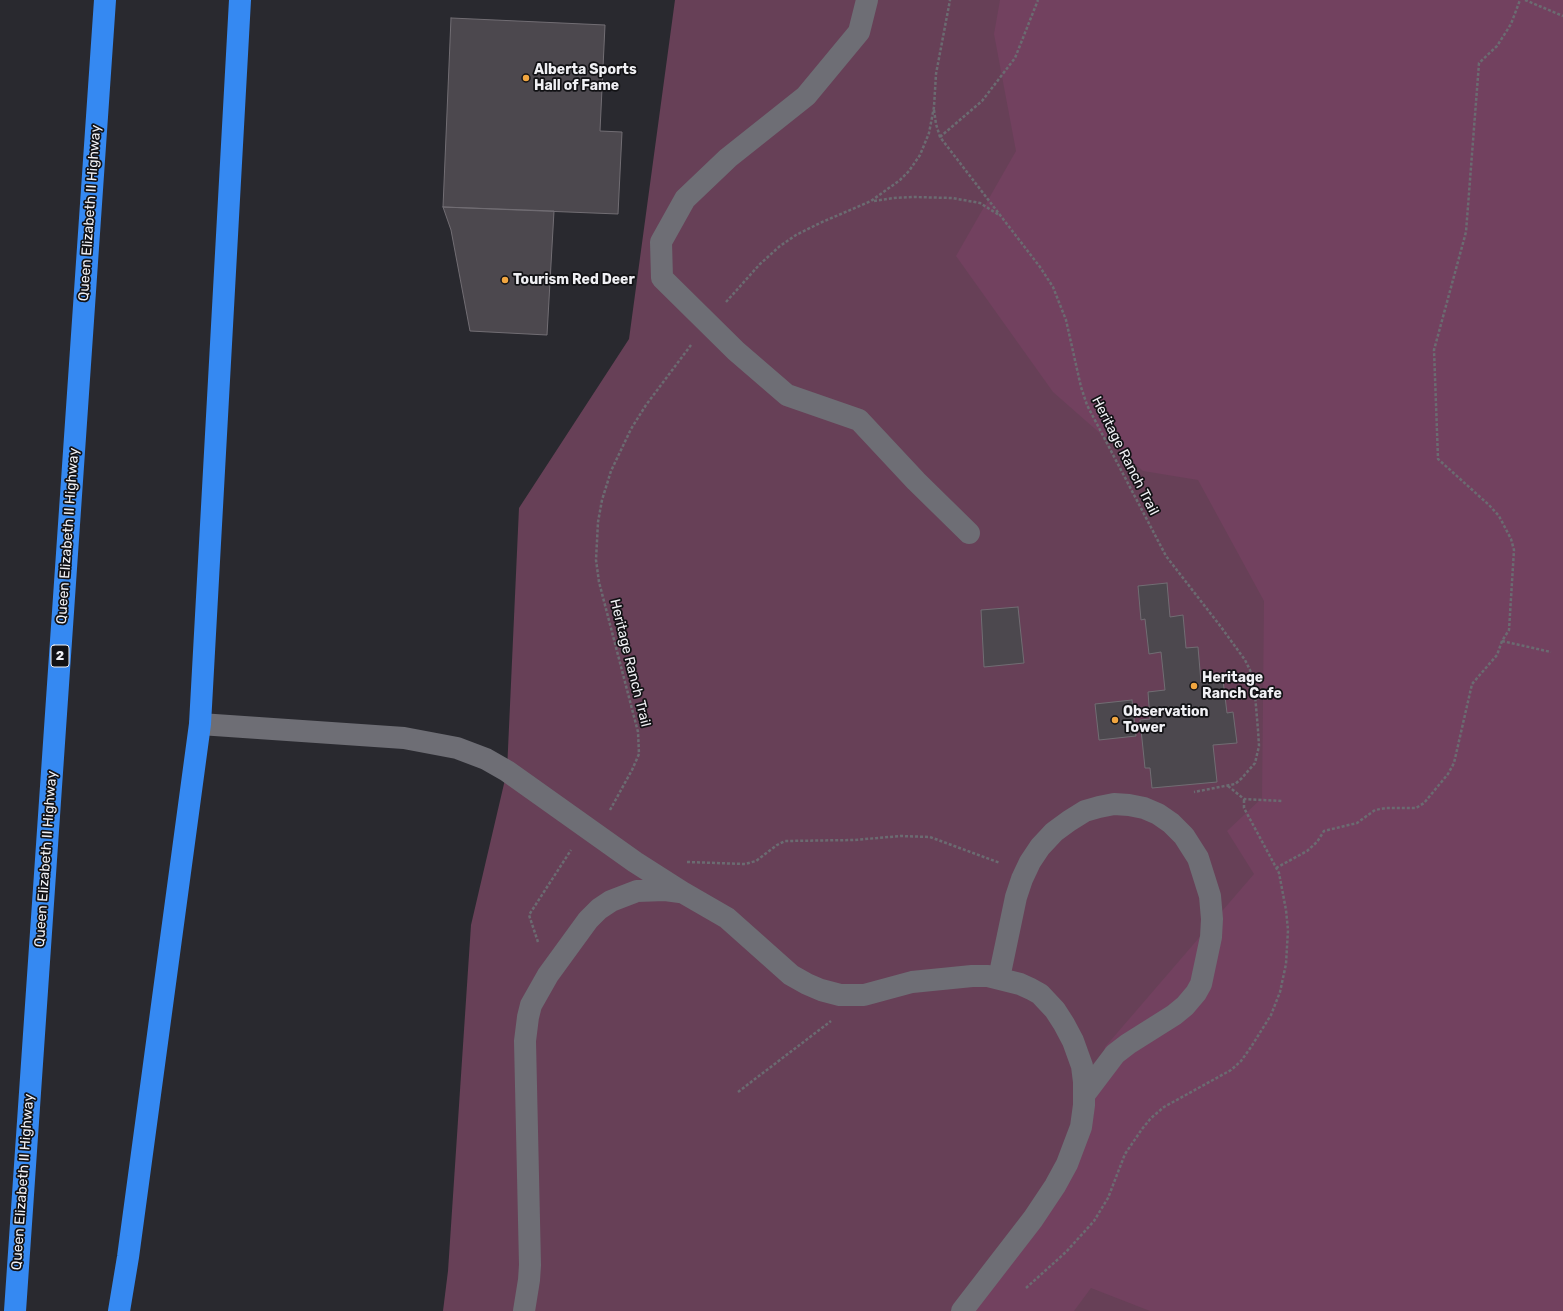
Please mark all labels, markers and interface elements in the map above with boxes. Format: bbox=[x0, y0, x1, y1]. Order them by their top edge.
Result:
place label: Alberta Sports Hall of Fame bbox=[534, 62, 637, 94]
marker: Alberta Sports Hall of Fame bbox=[521, 73, 531, 83]
street label: Queen Elizabeth II Highway bbox=[75, 124, 105, 302]
place label: Tourism Red Deer bbox=[513, 272, 635, 288]
marker: Tourism Red Deer bbox=[500, 275, 510, 285]
street label: Heritage Ranch Trail bbox=[1088, 394, 1162, 518]
street label: Queen Elizabeth II Highway bbox=[53, 447, 83, 625]
street label: Heritage Ranch Trail bbox=[606, 597, 654, 729]
road number: 2 bbox=[51, 645, 69, 667]
place label: Heritage Ranch Cafe bbox=[1202, 670, 1282, 702]
marker: Heritage Ranch Cafe bbox=[1189, 681, 1199, 691]
place label: Observation Tower bbox=[1123, 704, 1209, 736]
marker: Observation Tower bbox=[1110, 715, 1120, 725]
street label: Queen Elizabeth II Highway bbox=[31, 770, 61, 948]
street label: Queen Elizabeth II Highway bbox=[8, 1093, 38, 1271]

